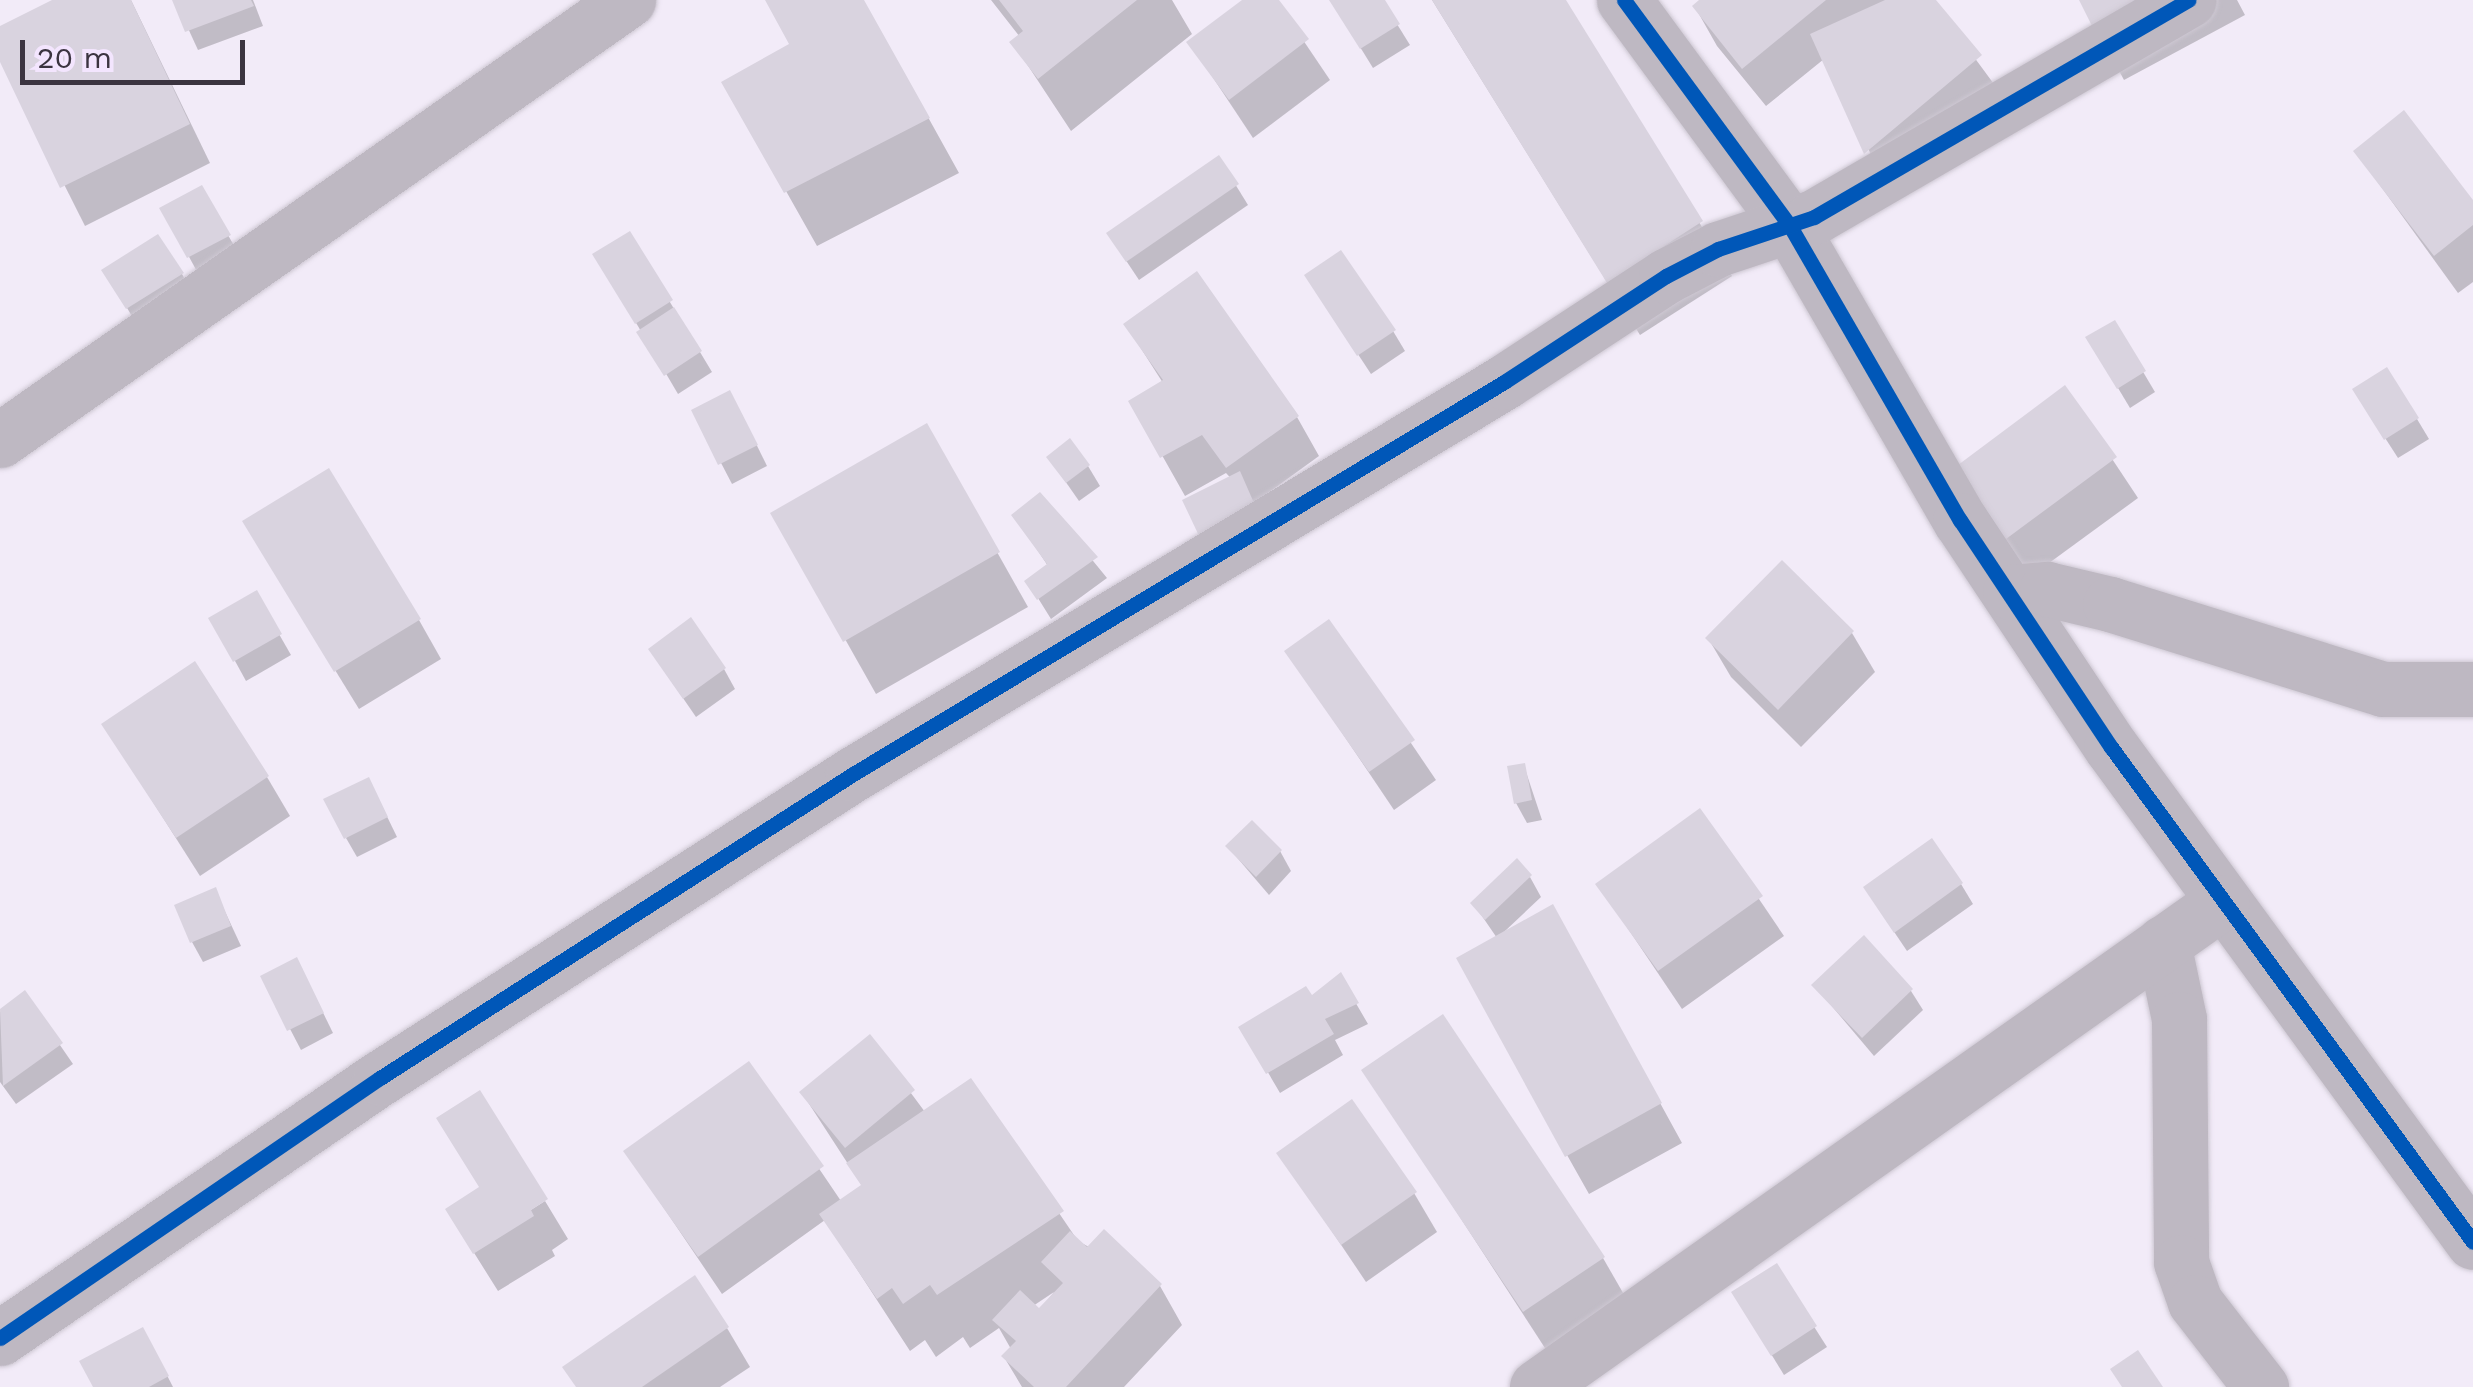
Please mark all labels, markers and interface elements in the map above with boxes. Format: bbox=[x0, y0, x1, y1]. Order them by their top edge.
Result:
scale bar bbox=[25, 20, 250, 82]
text: 20 m bbox=[37, 40, 112, 75]

